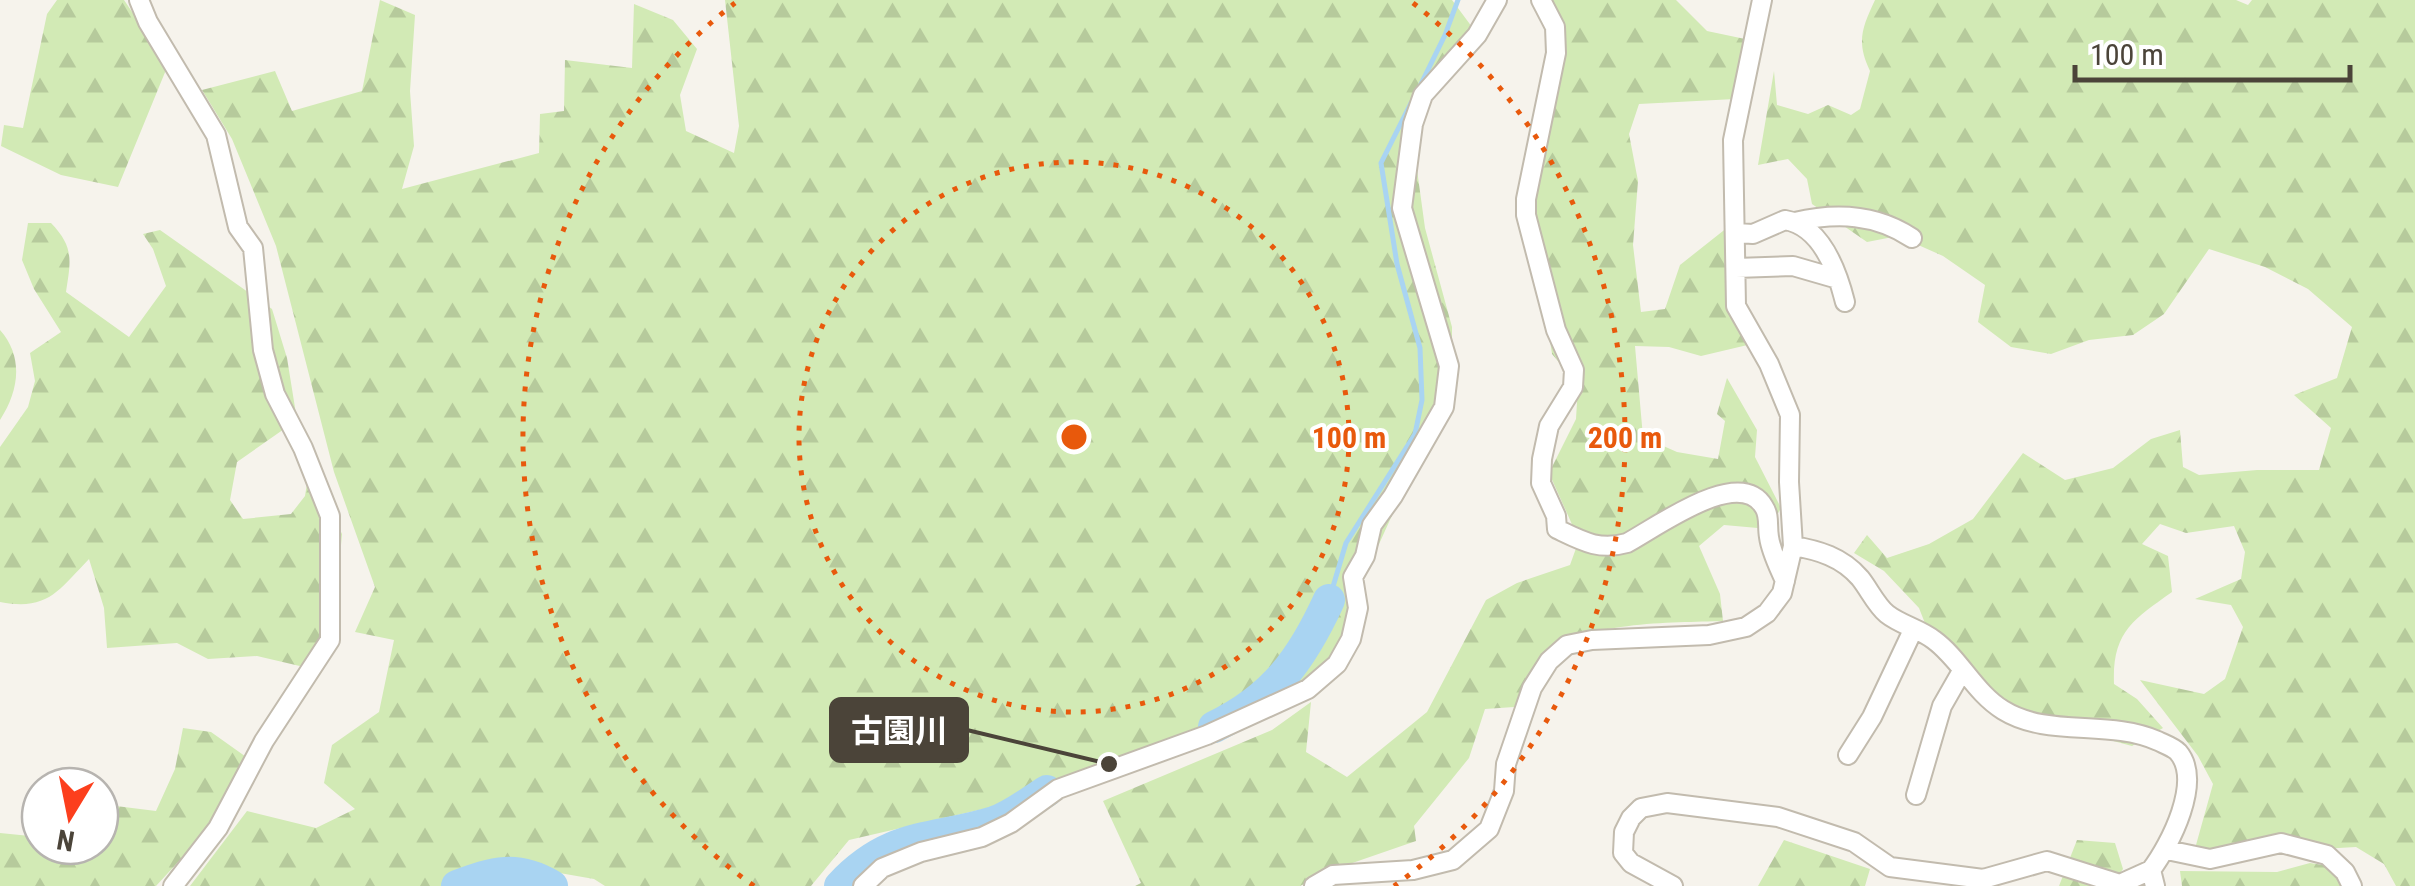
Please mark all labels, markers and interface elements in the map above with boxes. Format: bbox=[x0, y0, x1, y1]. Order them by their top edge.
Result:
scale bar bbox=[2075, 20, 2350, 82]
text: 100 m bbox=[2090, 37, 2164, 72]
centre of rings bbox=[1056, 419, 1092, 455]
text: 100 m bbox=[1312, 420, 1386, 455]
text: 200 m bbox=[1588, 420, 1662, 455]
callout: 古園川 bbox=[831, 699, 967, 761]
text: 古園川 bbox=[851, 712, 947, 750]
north arrow bbox=[20, 766, 120, 866]
text: N bbox=[54, 822, 77, 858]

